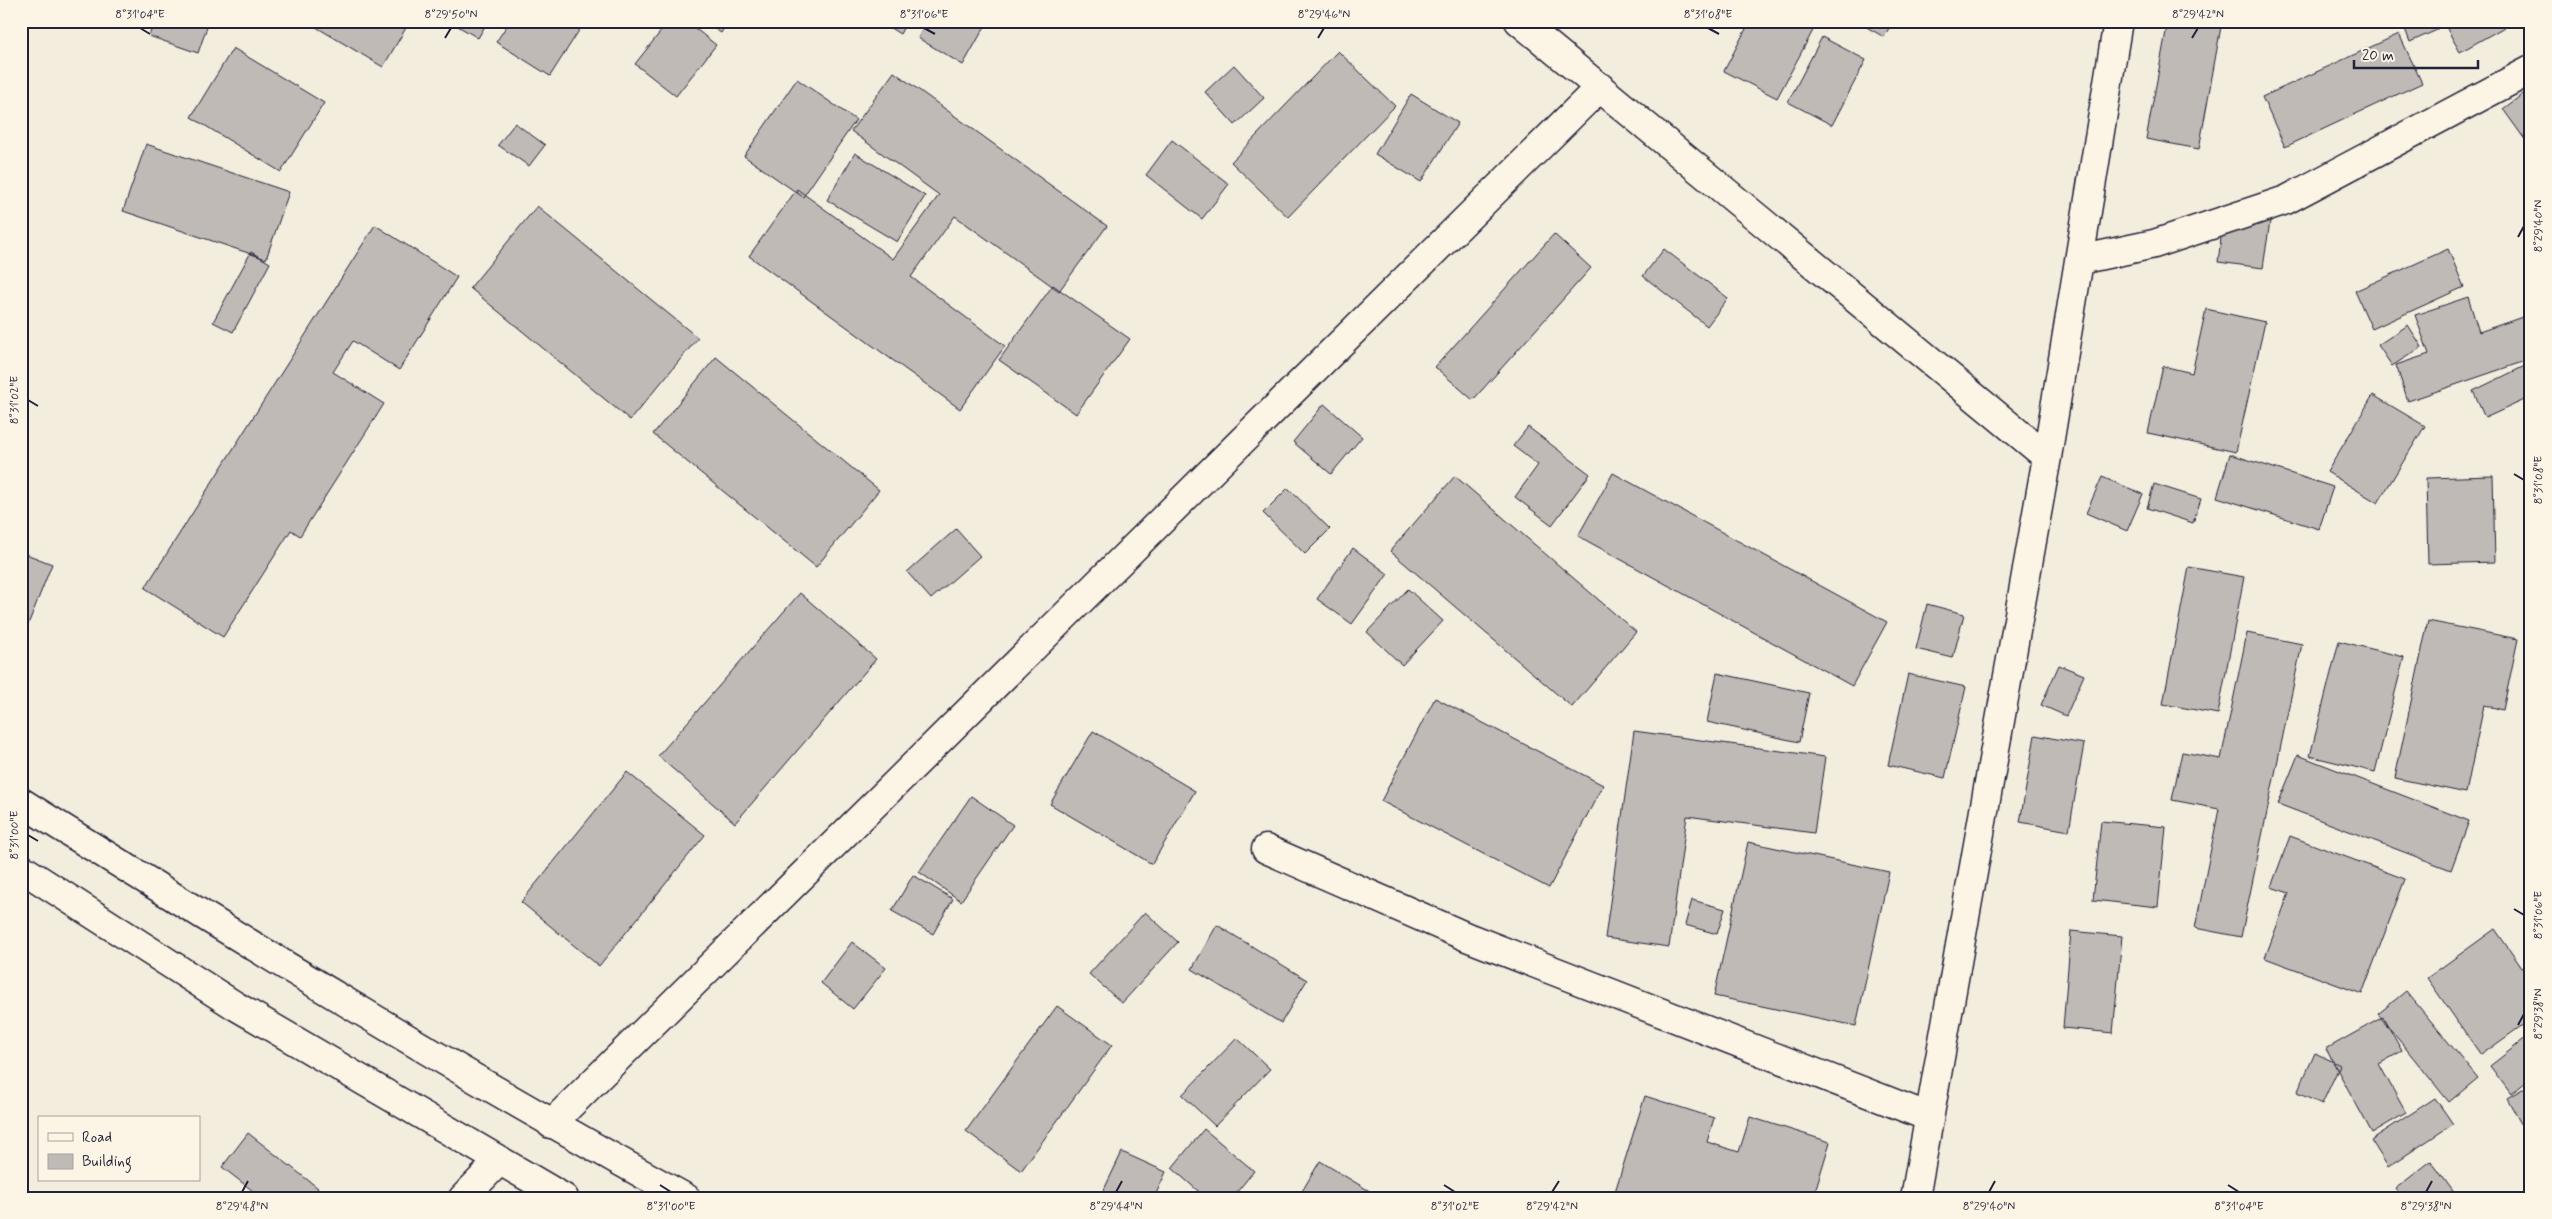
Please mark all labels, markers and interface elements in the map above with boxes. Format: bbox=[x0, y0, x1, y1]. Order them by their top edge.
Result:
text: 8°31'04"E bbox=[115, 7, 165, 23]
text: 8°29'50"N bbox=[425, 7, 477, 23]
text: 8°31'06"E bbox=[900, 7, 948, 23]
text: 8°29'46"N bbox=[1298, 7, 1350, 23]
text: 8°31'08"E bbox=[1684, 7, 1732, 23]
text: 8°29'42"N bbox=[2172, 7, 2224, 23]
scale bar bbox=[2354, 38, 2478, 70]
text: 20 m bbox=[2362, 46, 2394, 66]
text: 8°29'40"N bbox=[2531, 200, 2547, 252]
text: 8°31'02"E bbox=[7, 376, 23, 424]
text: 8°31'08"E bbox=[2531, 456, 2547, 504]
text: 8°31'00"E bbox=[7, 811, 23, 859]
text: 8°31'06"E bbox=[2531, 891, 2547, 939]
text: 8°29'38"N bbox=[2531, 989, 2547, 1039]
legend bbox=[38, 1116, 200, 1182]
text: Road bbox=[82, 1128, 112, 1148]
text: Building bbox=[82, 1152, 132, 1173]
text: 8°29'48"N bbox=[216, 1199, 268, 1215]
text: 8°31'00"E bbox=[647, 1199, 695, 1215]
text: 8°29'44"N bbox=[1089, 1199, 1143, 1215]
text: 8°31'02"E bbox=[1431, 1199, 1479, 1215]
text: 8°29'42"N bbox=[1526, 1199, 1578, 1215]
text: 8°29'40"N bbox=[1963, 1199, 2015, 1215]
text: 8°31'04"E bbox=[2214, 1199, 2264, 1215]
text: 8°29'38"N bbox=[2401, 1199, 2451, 1215]

